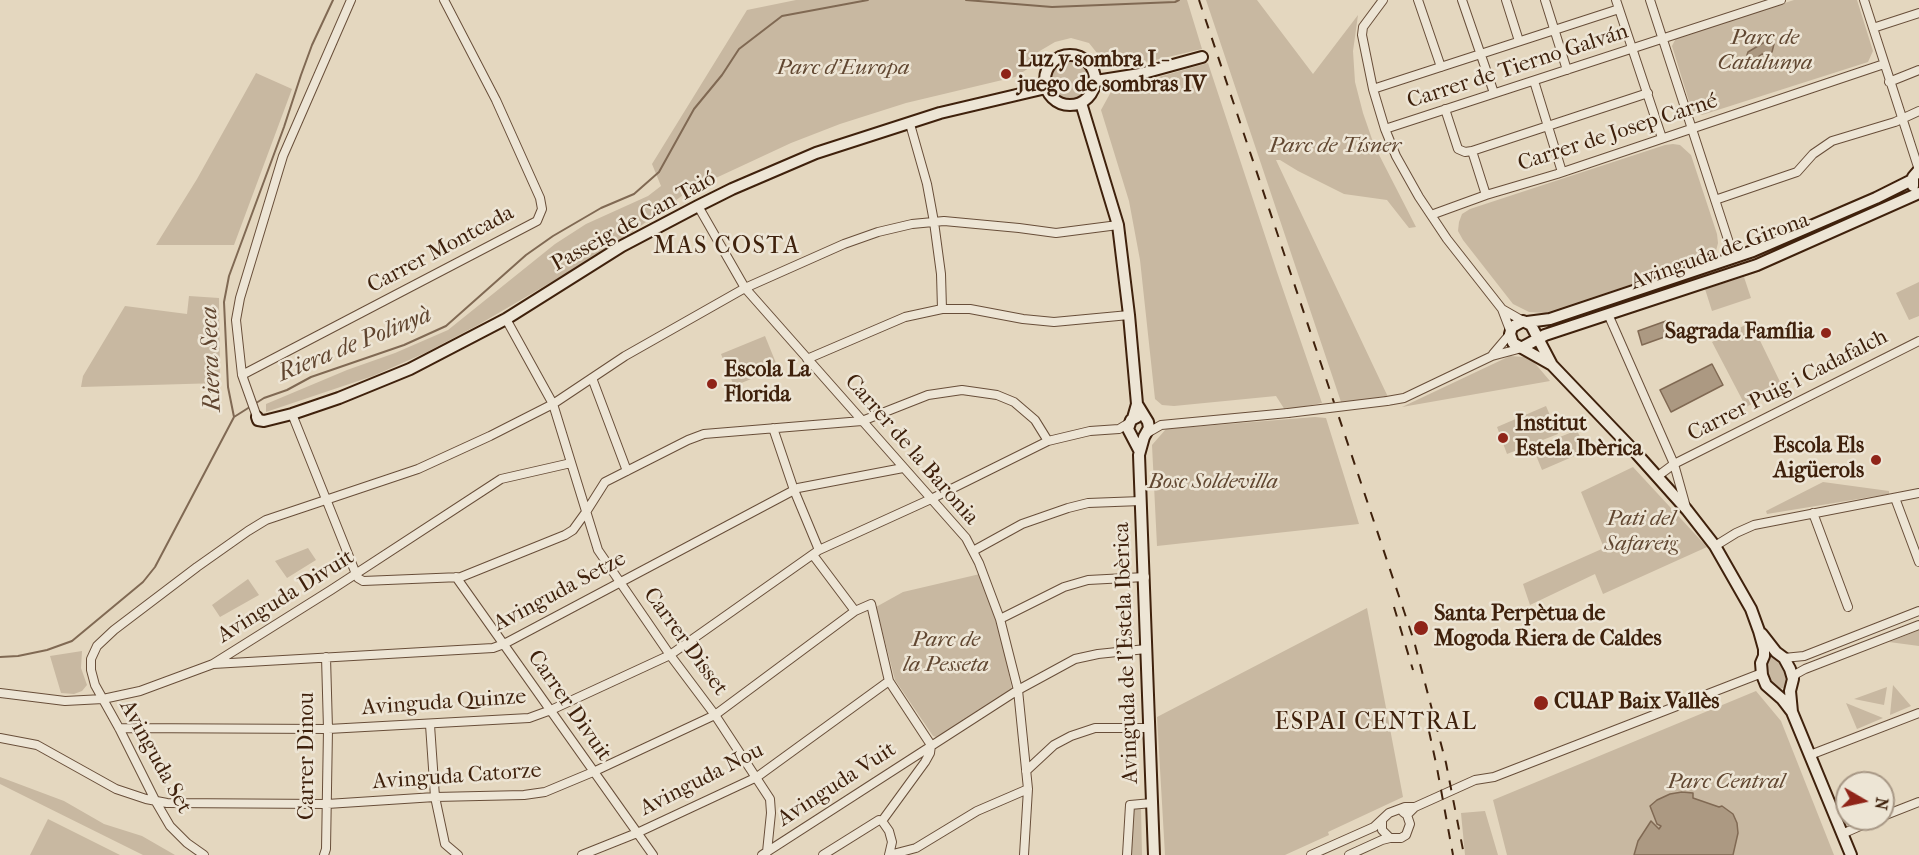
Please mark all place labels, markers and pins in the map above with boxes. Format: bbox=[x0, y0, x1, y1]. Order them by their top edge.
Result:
place label: Luz y sombra I - juego de sombras IV bbox=[1018, 48, 1206, 100]
marker: Luz y sombra I - juego de sombras IV bbox=[999, 67, 1013, 81]
place label: Sagrada Família bbox=[1665, 320, 1814, 346]
marker: Sagrada Família bbox=[1819, 326, 1833, 340]
place label: Escola La Florida bbox=[724, 358, 811, 410]
marker: Escola La Florida bbox=[705, 377, 719, 391]
place label: Institut Estela Ibèrica bbox=[1515, 412, 1643, 464]
marker: Institut Estela Ibèrica bbox=[1496, 431, 1510, 445]
place label: Escola Els Aigüerols bbox=[1773, 434, 1864, 486]
marker: Escola Els Aigüerols bbox=[1869, 453, 1883, 467]
place label: Santa Perpètua de Mogoda Riera de Caldes bbox=[1434, 602, 1662, 654]
marker: Santa Perpètua de Mogoda Riera de Caldes bbox=[1412, 619, 1430, 637]
place label: CUAP Baix Vallès bbox=[1554, 690, 1719, 716]
marker: CUAP Baix Vallès bbox=[1532, 694, 1550, 712]

